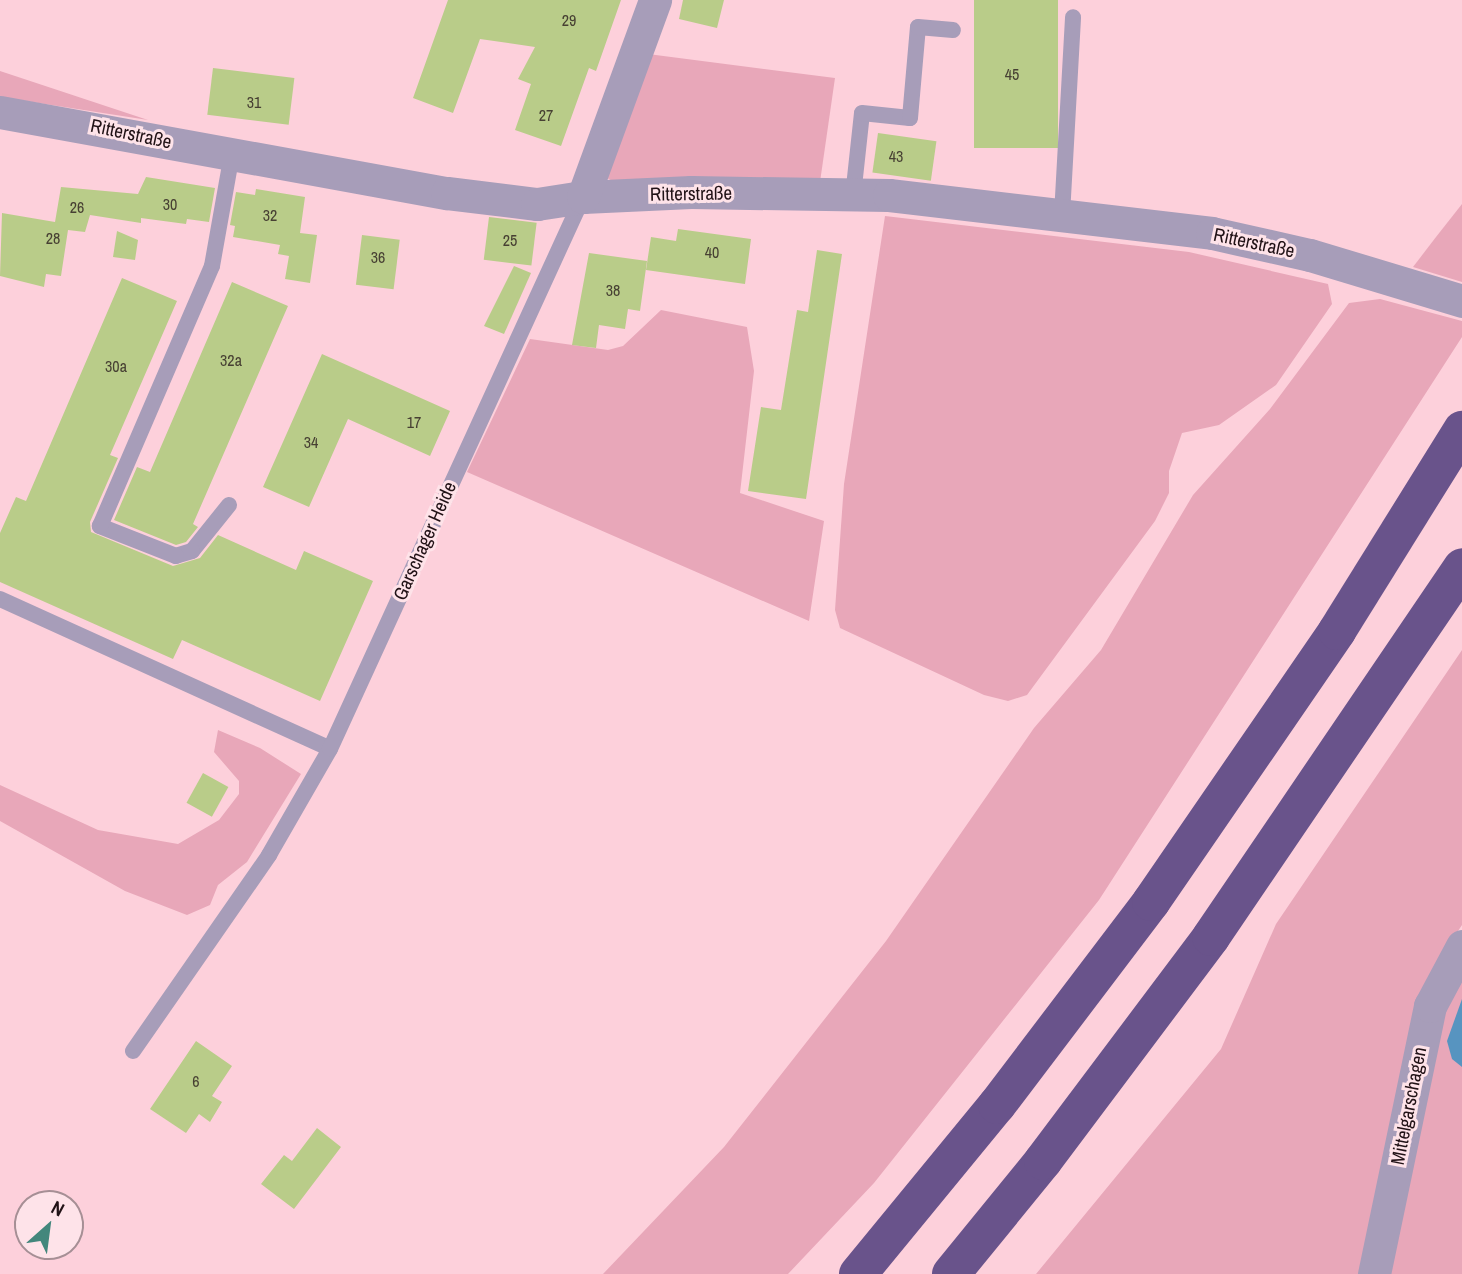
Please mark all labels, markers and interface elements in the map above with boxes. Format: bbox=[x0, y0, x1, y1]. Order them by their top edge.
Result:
house number: 29 bbox=[562, 10, 576, 30]
house number: 45 bbox=[1005, 64, 1019, 84]
house number: 31 bbox=[247, 92, 261, 112]
house number: 27 bbox=[539, 105, 553, 125]
street label: Ritterstraße bbox=[88, 114, 174, 154]
house number: 43 bbox=[889, 146, 903, 166]
street label: Ritterstraße bbox=[650, 182, 732, 206]
house number: 30 bbox=[163, 194, 177, 214]
house number: 26 bbox=[70, 197, 84, 217]
house number: 32 bbox=[263, 205, 277, 225]
street label: Ritterstraße bbox=[1211, 223, 1297, 263]
house number: 28 bbox=[46, 228, 60, 248]
house number: 25 bbox=[503, 230, 517, 250]
house number: 40 bbox=[705, 242, 719, 262]
house number: 36 bbox=[371, 247, 385, 267]
house number: 38 bbox=[606, 280, 620, 300]
house number: 32a bbox=[220, 350, 242, 370]
house number: 30a bbox=[105, 356, 127, 376]
house number: 17 bbox=[407, 412, 421, 432]
house number: 34 bbox=[304, 432, 318, 452]
street label: Garschager Heide bbox=[389, 478, 461, 604]
street label: Mittelgarschagen bbox=[1386, 1045, 1432, 1167]
house number: 6 bbox=[192, 1071, 200, 1091]
north arrow bbox=[14, 1190, 84, 1260]
text: N bbox=[47, 1194, 69, 1222]

